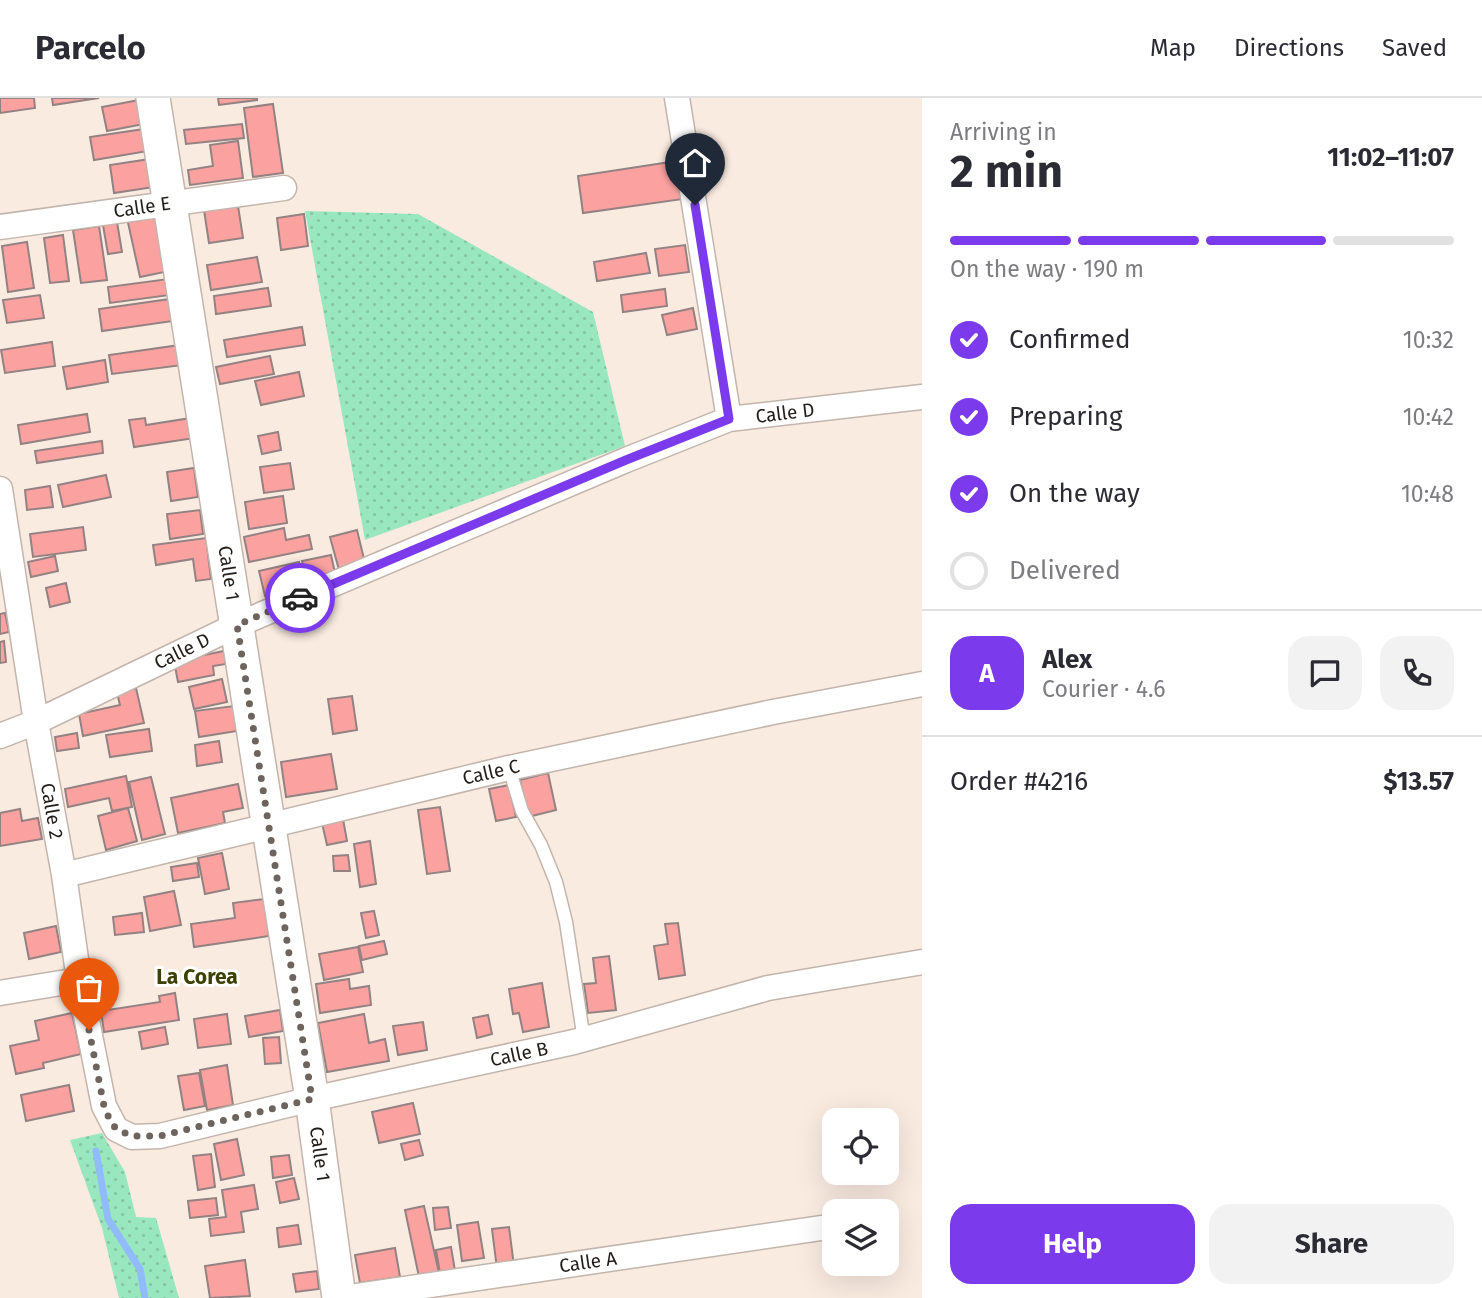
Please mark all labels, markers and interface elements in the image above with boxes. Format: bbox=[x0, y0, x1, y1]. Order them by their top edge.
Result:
text: Parcelo bbox=[35, 28, 146, 68]
text: Map bbox=[1150, 34, 1196, 62]
text: Directions bbox=[1234, 34, 1344, 62]
text: Saved bbox=[1382, 34, 1447, 62]
text: Arriving in bbox=[950, 118, 1057, 146]
pin bbox=[665, 133, 725, 205]
text: 11:02–11:07 bbox=[1327, 142, 1454, 173]
icon: home bbox=[676, 144, 714, 182]
text: 2 min bbox=[950, 144, 1063, 199]
street label: Calle E bbox=[112, 192, 172, 222]
text: On the way · 190 m bbox=[950, 255, 1144, 283]
icon: check bbox=[950, 321, 988, 359]
text: Confirmed bbox=[1009, 324, 1130, 355]
text: 10:32 bbox=[1403, 326, 1454, 354]
street label: Calle D bbox=[754, 398, 816, 428]
icon: check bbox=[950, 398, 988, 436]
text: Preparing bbox=[1009, 401, 1122, 432]
text: 10:42 bbox=[1403, 403, 1454, 431]
icon: check bbox=[950, 475, 988, 513]
text: On the way bbox=[1009, 478, 1140, 509]
text: 10:48 bbox=[1401, 480, 1454, 508]
street label: Calle 1 bbox=[213, 544, 245, 602]
text: Delivered bbox=[1009, 555, 1121, 586]
courier bbox=[265, 563, 335, 633]
icon: car bbox=[281, 579, 319, 617]
street label: Calle D bbox=[150, 628, 214, 674]
button: chat bbox=[1288, 636, 1362, 710]
button: phone bbox=[1380, 636, 1454, 710]
text: Alex bbox=[1042, 644, 1092, 675]
text: A bbox=[979, 658, 995, 689]
text: Courier · 4.6 bbox=[1042, 675, 1166, 703]
street label: Calle C bbox=[460, 754, 522, 790]
text: Order #4216 bbox=[950, 766, 1088, 797]
text: $13.57 bbox=[1383, 766, 1454, 797]
street label: Calle 2 bbox=[36, 781, 68, 841]
pin bbox=[59, 958, 119, 1030]
district label: La Corea bbox=[156, 964, 238, 990]
icon: bag bbox=[70, 969, 108, 1007]
street label: Calle B bbox=[488, 1037, 550, 1071]
map controls bbox=[822, 1108, 899, 1276]
button: locate bbox=[822, 1108, 899, 1185]
street label: Calle 1 bbox=[305, 1125, 335, 1183]
button: layers bbox=[822, 1199, 899, 1276]
button: Help bbox=[950, 1204, 1195, 1284]
button: Share bbox=[1209, 1204, 1454, 1284]
street label: Calle A bbox=[558, 1247, 618, 1277]

